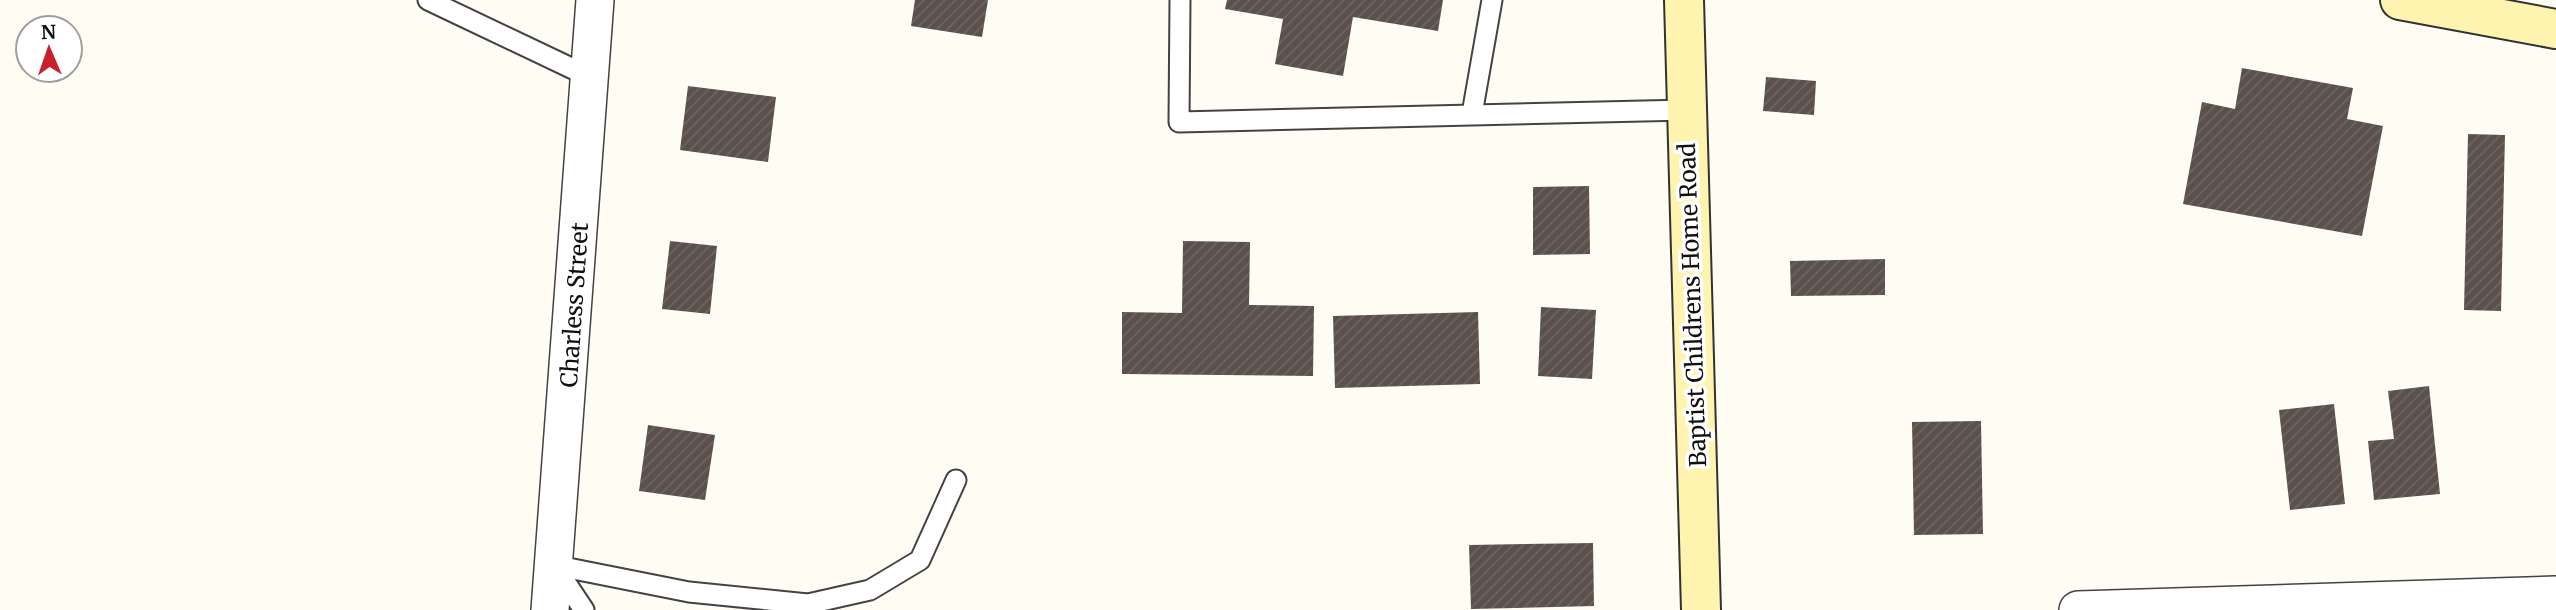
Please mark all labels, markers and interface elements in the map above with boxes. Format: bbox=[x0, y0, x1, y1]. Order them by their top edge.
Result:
north arrow bbox=[14, 14, 84, 84]
text: N bbox=[40, 20, 56, 44]
street label: Baptist Childrens Home Road bbox=[1672, 142, 1712, 468]
street label: Charless Street bbox=[554, 221, 594, 388]

